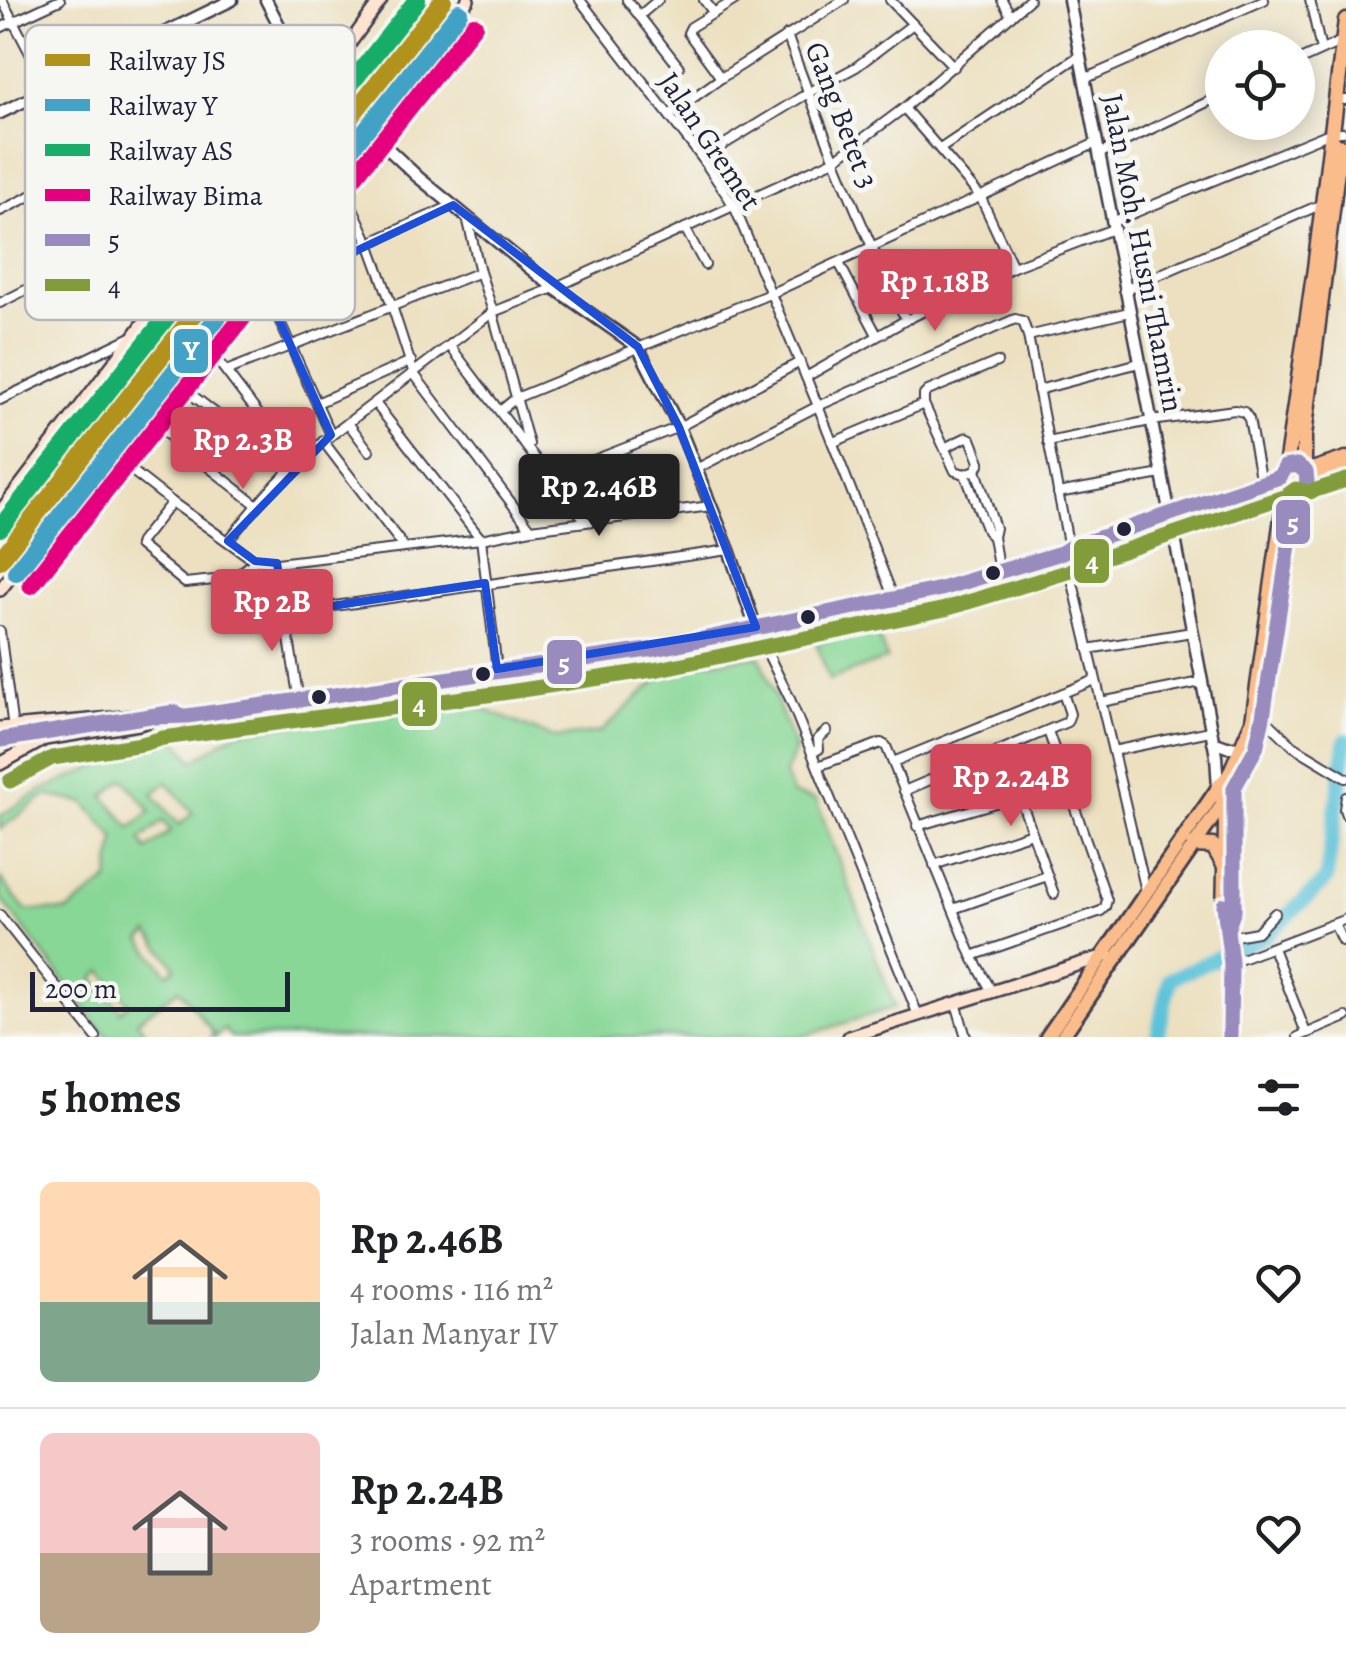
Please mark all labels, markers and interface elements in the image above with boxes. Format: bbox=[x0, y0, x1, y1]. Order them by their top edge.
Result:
legend bbox=[25, 25, 355, 320]
map controls bbox=[1205, 30, 1315, 140]
button: locate bbox=[1205, 30, 1315, 140]
street label: Gang Betet 3 bbox=[796, 36, 888, 194]
text: Railway JS bbox=[108, 42, 226, 80]
street label: Jalan Gremet bbox=[649, 64, 771, 218]
text: Railway Y bbox=[108, 87, 218, 125]
street label: Jalan Moh. Husni Thamrin bbox=[1092, 90, 1194, 416]
text: Railway AS bbox=[108, 132, 233, 170]
text: Railway Bima bbox=[108, 177, 263, 215]
text: 5 bbox=[108, 222, 120, 260]
pin: Rp 1.18B bbox=[832, 249, 1038, 334]
text: Rp 1.18B bbox=[880, 259, 990, 303]
text: 4 bbox=[108, 267, 121, 305]
line badge: Y bbox=[172, 327, 210, 375]
text: Y bbox=[182, 332, 200, 370]
pin: Rp 2.3B bbox=[151, 407, 335, 492]
text: Rp 2.3B bbox=[193, 417, 293, 461]
pin: Rp 2.46B bbox=[496, 454, 702, 539]
text: Rp 2.46B bbox=[541, 464, 657, 508]
line badge: 5 bbox=[1274, 498, 1312, 546]
text: 5 bbox=[1287, 504, 1299, 542]
unlabelled marker bbox=[1114, 519, 1134, 539]
line badge: 4 bbox=[1072, 537, 1111, 585]
text: 4 bbox=[1085, 543, 1099, 581]
unlabelled marker bbox=[983, 563, 1003, 583]
pin: Rp 2B bbox=[202, 569, 342, 654]
text: Rp 2B bbox=[233, 579, 311, 623]
unlabelled marker bbox=[798, 607, 818, 627]
line badge: 5 bbox=[545, 638, 584, 686]
text: 5 bbox=[558, 644, 570, 682]
unlabelled marker bbox=[473, 664, 493, 684]
line badge: 4 bbox=[400, 680, 439, 728]
text: 4 bbox=[412, 686, 426, 724]
unlabelled marker bbox=[309, 687, 329, 707]
pin: Rp 2.24B bbox=[908, 744, 1114, 829]
text: Rp 2.24B bbox=[952, 754, 1070, 798]
scale bar bbox=[30, 967, 290, 1011]
text: 200 m bbox=[45, 970, 117, 1008]
text: 5 homes bbox=[40, 1069, 181, 1126]
icon: filters bbox=[1251, 1070, 1306, 1125]
text: Rp 2.46B bbox=[350, 1210, 503, 1267]
icon: home bbox=[120, 1222, 240, 1342]
icon: heart bbox=[1251, 1255, 1306, 1310]
text: 4 rooms · 116 m² bbox=[350, 1267, 553, 1311]
text: Jalan Manyar IV bbox=[350, 1311, 558, 1355]
text: Rp 2.24B bbox=[350, 1461, 504, 1518]
icon: home bbox=[120, 1473, 240, 1593]
icon: heart bbox=[1251, 1506, 1306, 1561]
text: 3 rooms · 92 m² bbox=[350, 1518, 545, 1562]
text: Apartment bbox=[350, 1562, 492, 1606]

